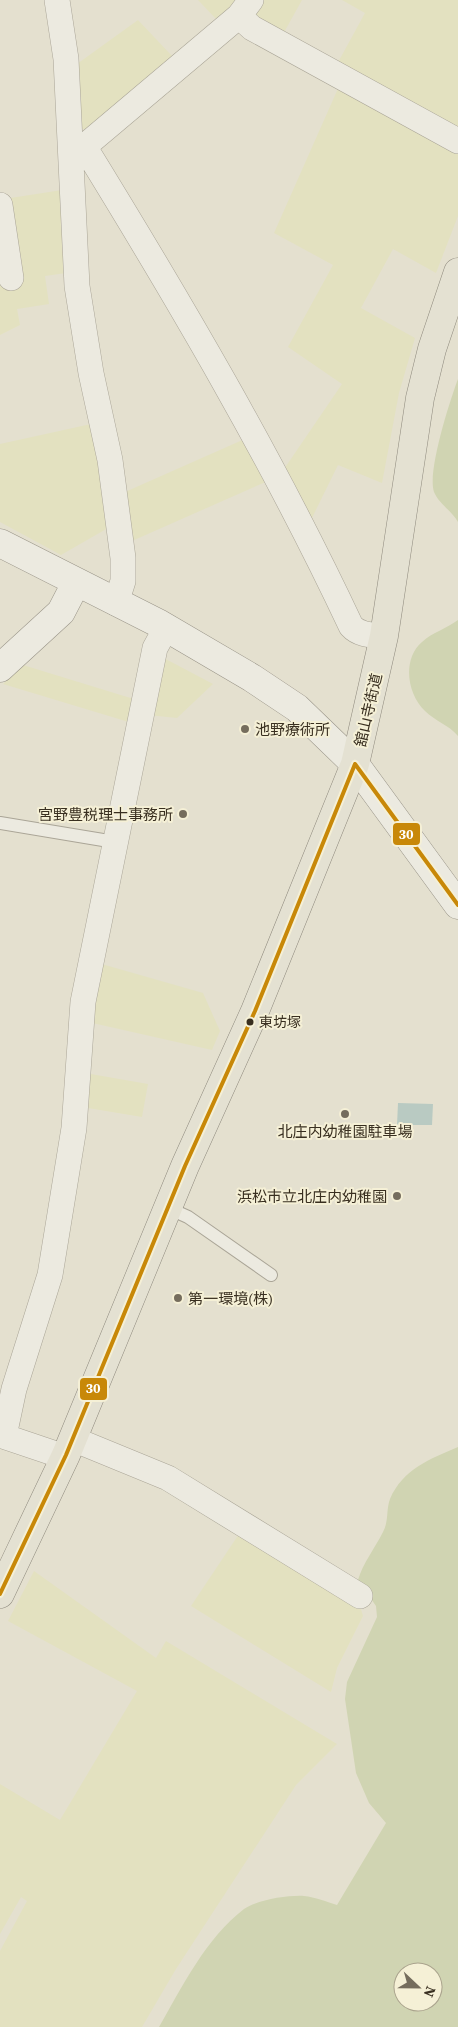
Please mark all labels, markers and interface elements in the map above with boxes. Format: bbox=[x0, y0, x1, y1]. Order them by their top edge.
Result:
street label: 舘山寺街道 bbox=[349, 671, 387, 749]
place label: 池野療術所 bbox=[255, 719, 330, 740]
marker: 池野療術所 bbox=[239, 723, 251, 735]
place label: 宮野豊税理士事務所 bbox=[38, 804, 173, 825]
marker: 宮野豊税理士事務所 bbox=[177, 808, 189, 820]
line badge: 30 bbox=[392, 822, 421, 846]
text: 30 bbox=[398, 824, 414, 844]
place label: 東坊塚 bbox=[259, 1012, 301, 1032]
marker: 東坊塚 bbox=[245, 1017, 255, 1027]
marker: 北庄内幼稚園駐車場 bbox=[339, 1108, 351, 1120]
place label: 北庄内幼稚園駐車場 bbox=[277, 1121, 413, 1142]
place label: 浜松市立北庄内幼稚園 bbox=[237, 1186, 387, 1207]
marker: 浜松市立北庄内幼稚園 bbox=[391, 1190, 403, 1202]
place label: 第一環境(株) bbox=[188, 1288, 273, 1309]
marker: 第一環境(株) bbox=[172, 1292, 184, 1304]
line badge: 30 bbox=[79, 1377, 108, 1401]
text: 30 bbox=[85, 1378, 101, 1398]
north arrow bbox=[393, 1962, 443, 2012]
text: N bbox=[419, 1983, 441, 2000]

